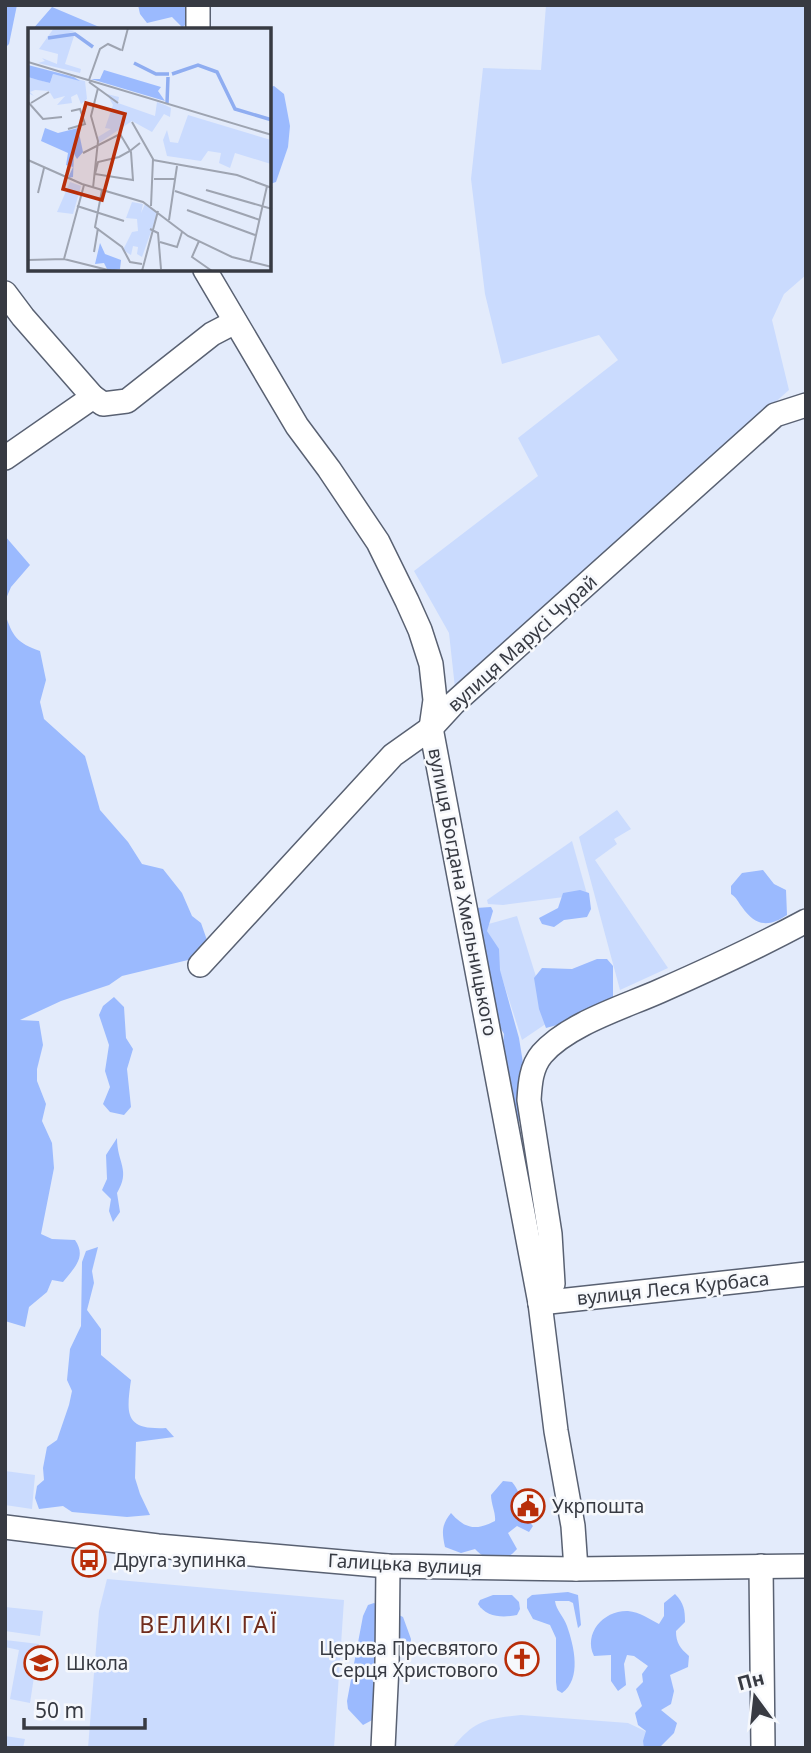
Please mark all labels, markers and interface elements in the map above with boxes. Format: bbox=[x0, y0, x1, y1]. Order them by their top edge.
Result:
inset map bbox=[28, 28, 271, 271]
street label: вулиця Марусі Чурай bbox=[442, 569, 602, 717]
street label: вулиця Богдана Хмельницького bbox=[422, 746, 504, 1038]
street label: вулиця Леся Курбаса bbox=[576, 1265, 770, 1311]
public building icon: Укрпошта bbox=[509, 1487, 547, 1525]
place label: Укрпошта bbox=[552, 1493, 644, 1519]
bus stop icon: Друга зупинка bbox=[70, 1541, 108, 1579]
place label: Друга зупинка bbox=[114, 1547, 246, 1573]
street label: Галицька вулиця bbox=[327, 1547, 483, 1581]
district label: ВЕЛИКІ ГАЇ bbox=[139, 1608, 279, 1640]
place label: Церква Пресвятого Серця Христового bbox=[319, 1635, 498, 1683]
church icon: Церква Пресвятого Серця Христового bbox=[503, 1640, 541, 1678]
school or university icon: Школа bbox=[22, 1644, 60, 1682]
place label: Школа bbox=[66, 1650, 128, 1676]
north arrow bbox=[720, 1662, 790, 1732]
text: Пн bbox=[734, 1665, 767, 1697]
scale bar bbox=[24, 1686, 145, 1730]
text: 50 m bbox=[35, 1696, 84, 1724]

